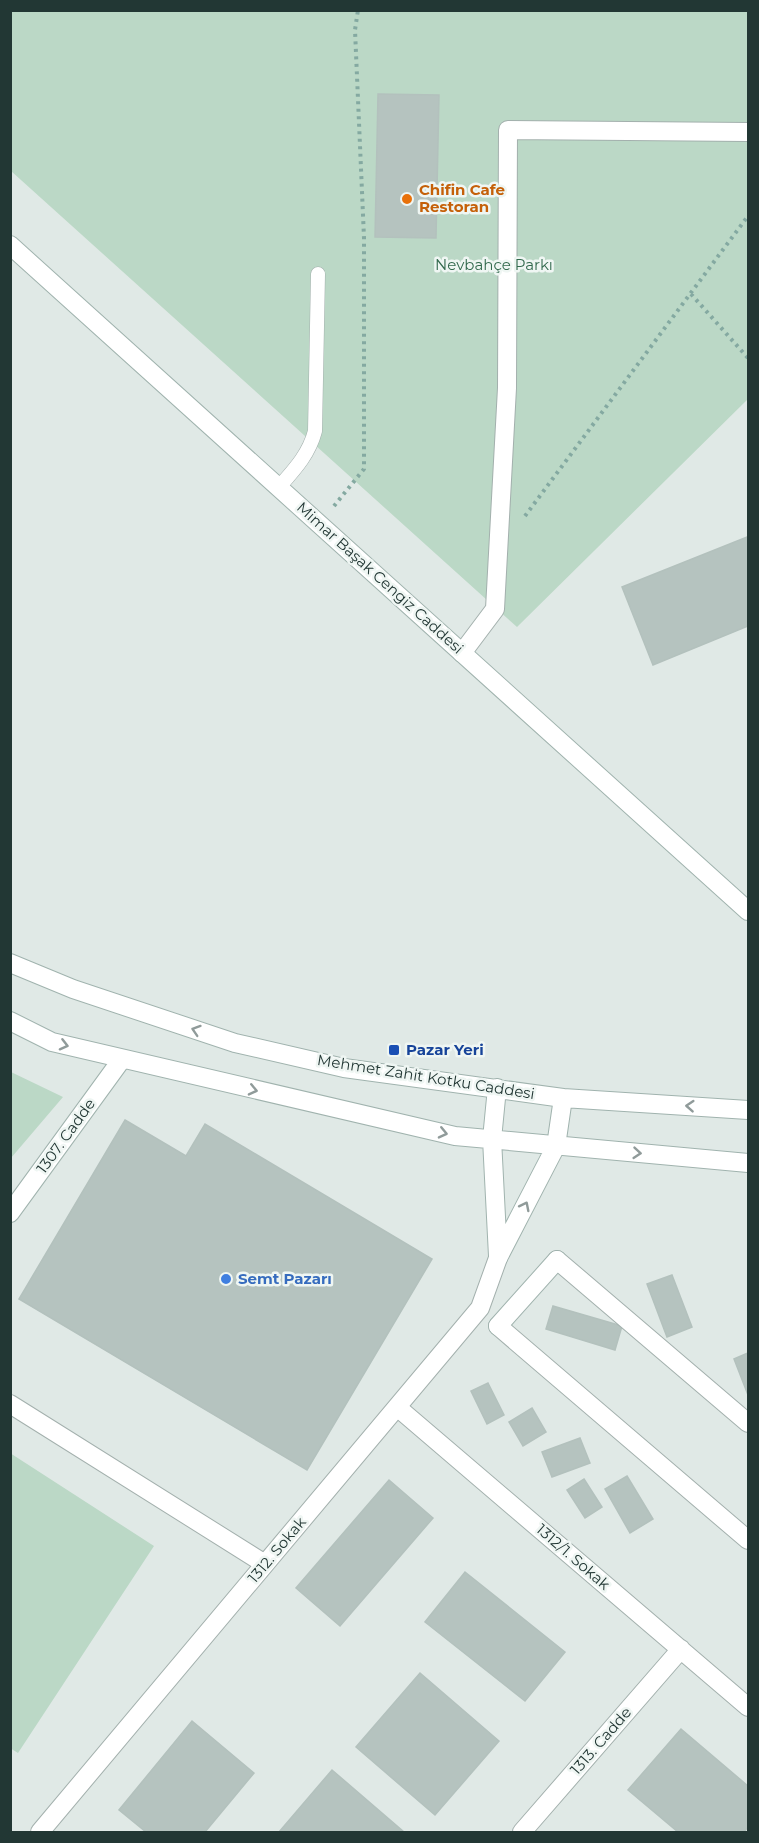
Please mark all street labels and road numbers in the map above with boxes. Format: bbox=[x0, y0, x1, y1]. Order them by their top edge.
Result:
street label: Mimar Başak Cengiz Caddesi bbox=[293, 498, 468, 658]
street label: Mehmet Zahit Kotku Caddesi bbox=[316, 1050, 536, 1103]
street label: 1307. Cadde bbox=[32, 1095, 99, 1177]
street label: 1312. Sokak bbox=[244, 1513, 310, 1587]
street label: 1312/1. Sokak bbox=[533, 1520, 614, 1594]
street label: 1313. Cadde bbox=[566, 1703, 635, 1778]

